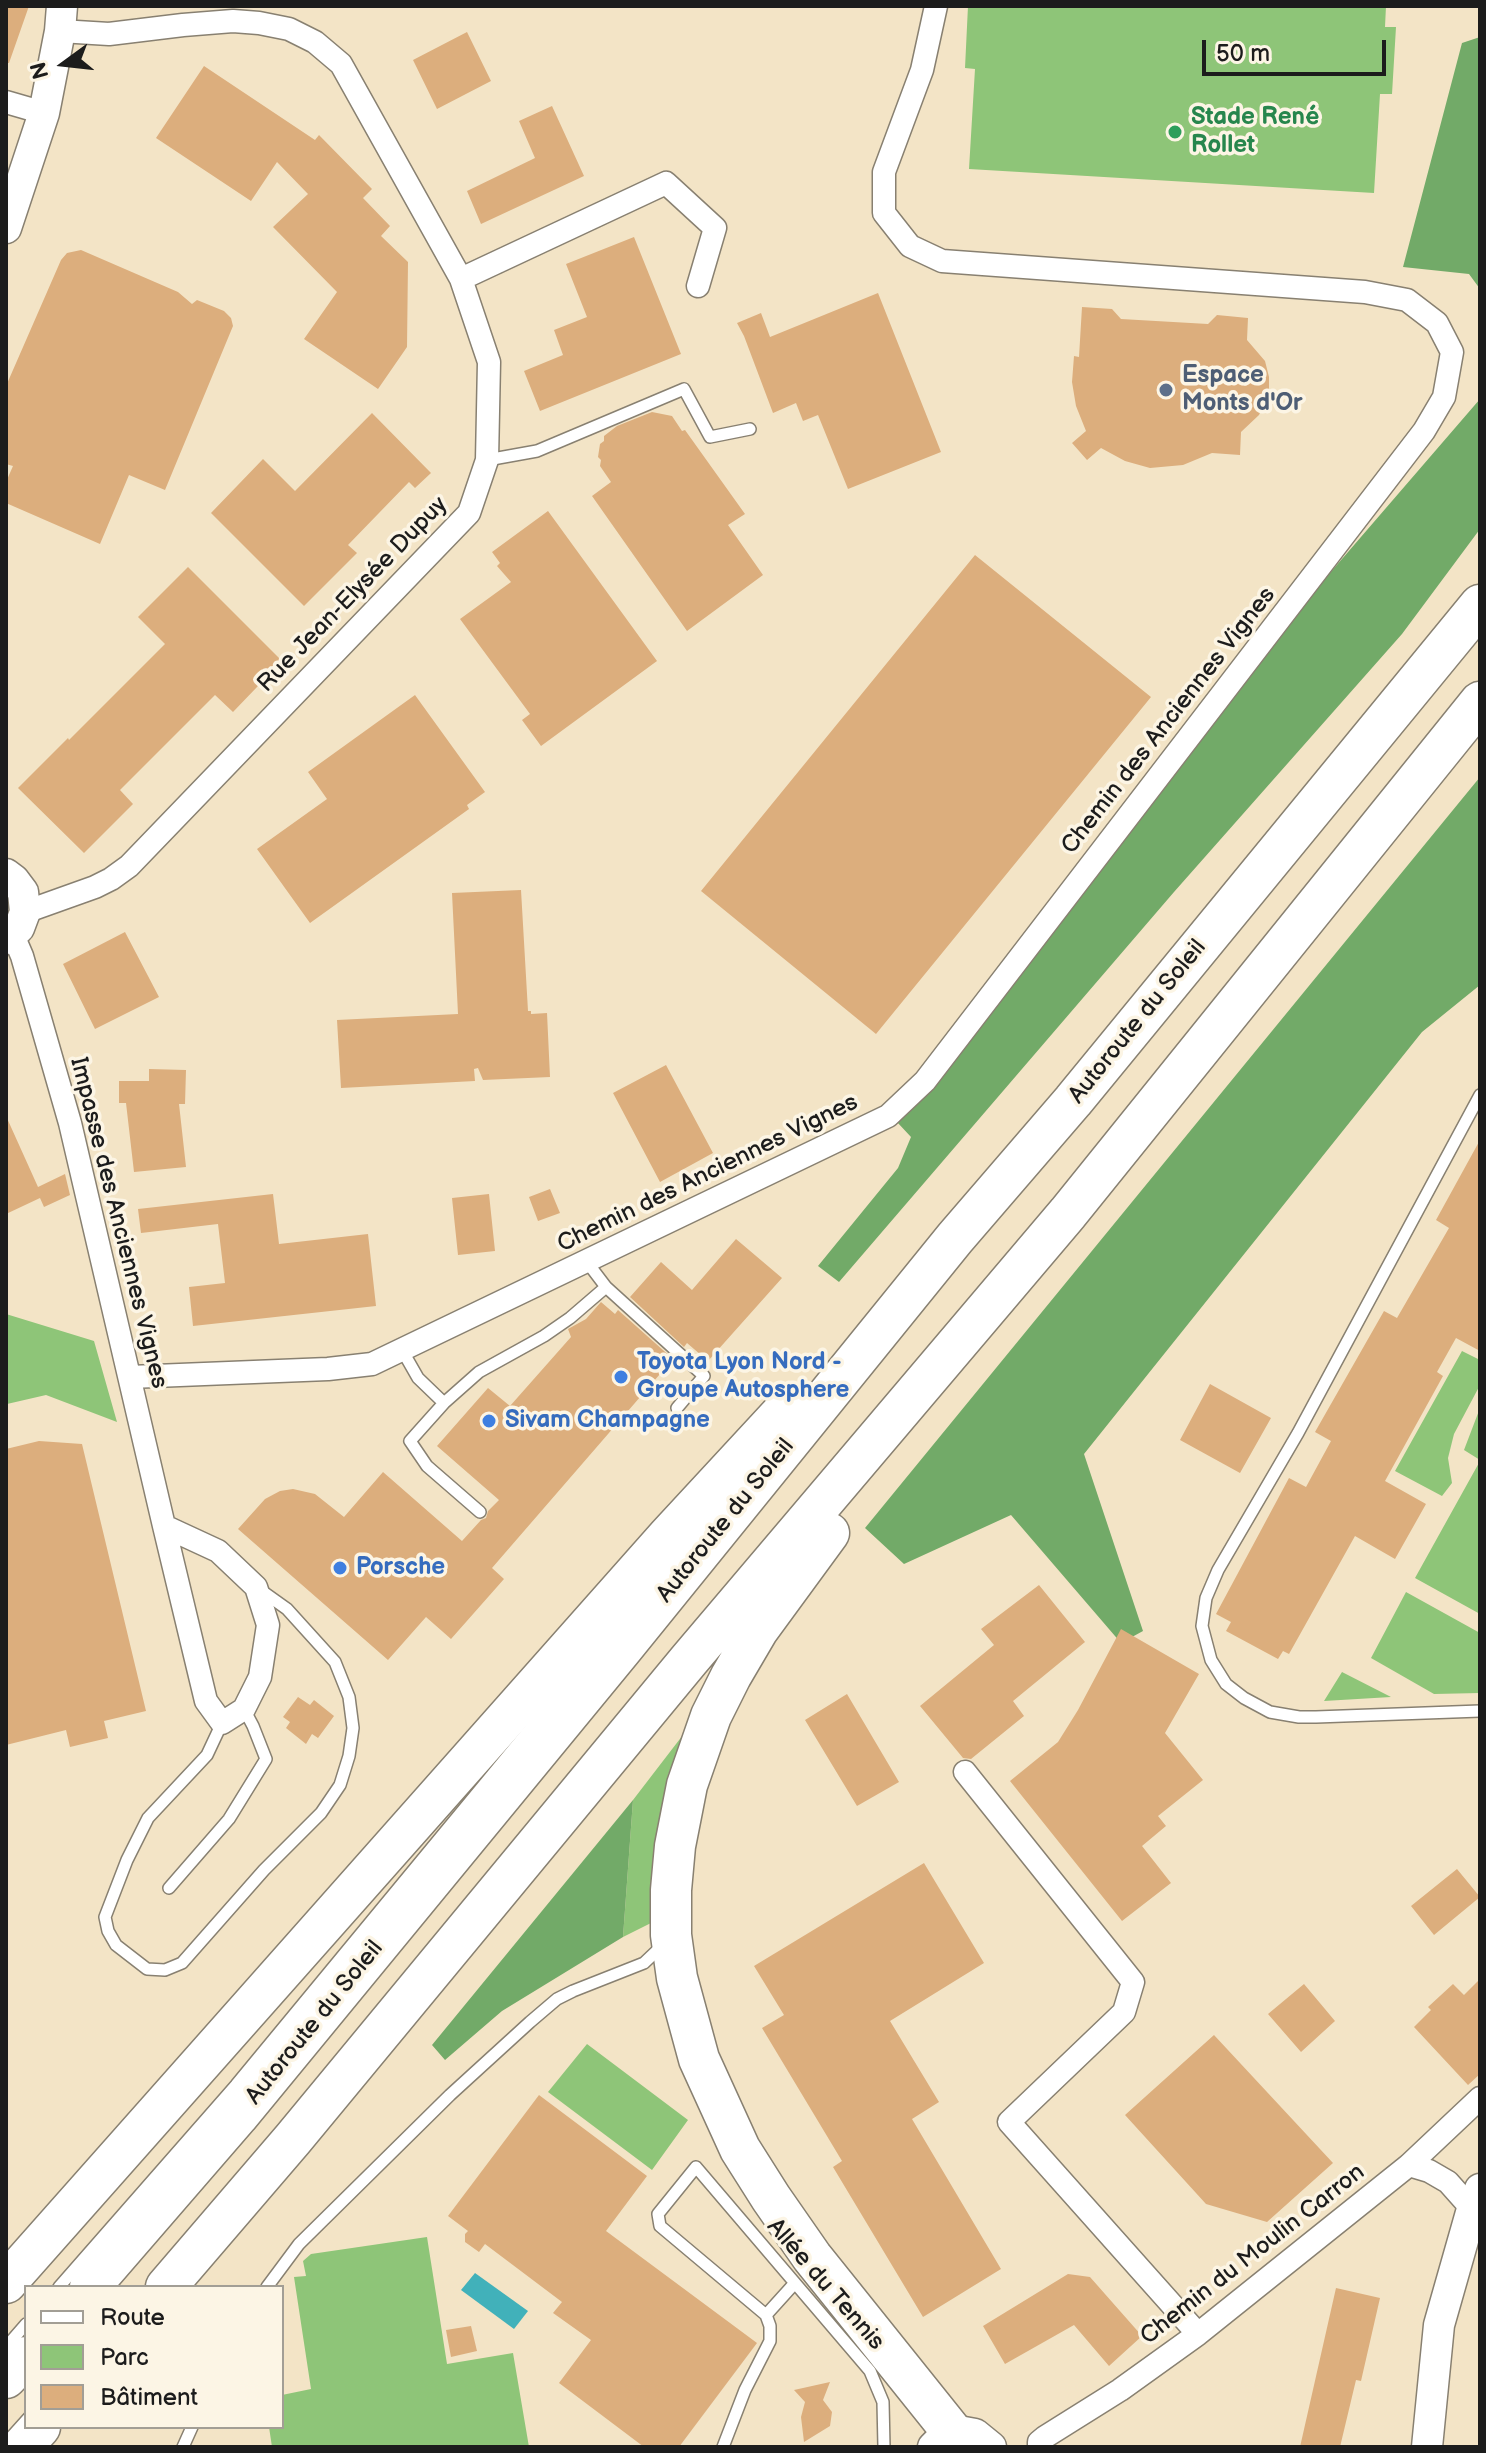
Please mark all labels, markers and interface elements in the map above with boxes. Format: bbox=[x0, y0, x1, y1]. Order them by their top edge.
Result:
north arrow bbox=[24, 24, 104, 104]
scale bar bbox=[1206, 24, 1390, 74]
text: 50 m bbox=[1216, 39, 1270, 68]
text: N bbox=[25, 59, 56, 82]
place label: Stade René Rollet bbox=[1191, 104, 1319, 160]
marker: Stade René Rollet bbox=[1166, 123, 1184, 141]
place label: Espace Monts d'Or bbox=[1182, 362, 1303, 418]
marker: Espace Monts d'Or bbox=[1157, 381, 1175, 399]
street label: Rue Jean-Elysée Dupuy bbox=[252, 491, 454, 699]
street label: Chemin des Anciennes Vignes bbox=[1056, 582, 1282, 860]
street label: Autoroute du Soleil bbox=[1063, 934, 1213, 1110]
street label: Impasse des Anciennes Vignes bbox=[63, 1055, 173, 1391]
street label: Chemin des Anciennes Vignes bbox=[553, 1089, 863, 1259]
place label: Toyota Lyon Nord - Groupe Autosphere bbox=[637, 1349, 849, 1405]
marker: Toyota Lyon Nord - Groupe Autosphere bbox=[612, 1368, 630, 1386]
place label: Sivam Champagne bbox=[505, 1407, 710, 1435]
marker: Sivam Champagne bbox=[480, 1412, 498, 1430]
street label: Autoroute du Soleil bbox=[651, 1433, 801, 1609]
place label: Porsche bbox=[356, 1554, 445, 1582]
marker: Porsche bbox=[331, 1559, 349, 1577]
street label: Autoroute du Soleil bbox=[240, 1935, 390, 2111]
street label: Chemin du Moulin Carron bbox=[1135, 2158, 1371, 2352]
street label: Allée du Tennis bbox=[760, 2213, 890, 2357]
legend bbox=[24, 2285, 284, 2429]
text: Route bbox=[100, 2303, 165, 2332]
text: Parc bbox=[100, 2343, 149, 2372]
text: Bâtiment bbox=[100, 2383, 198, 2412]

